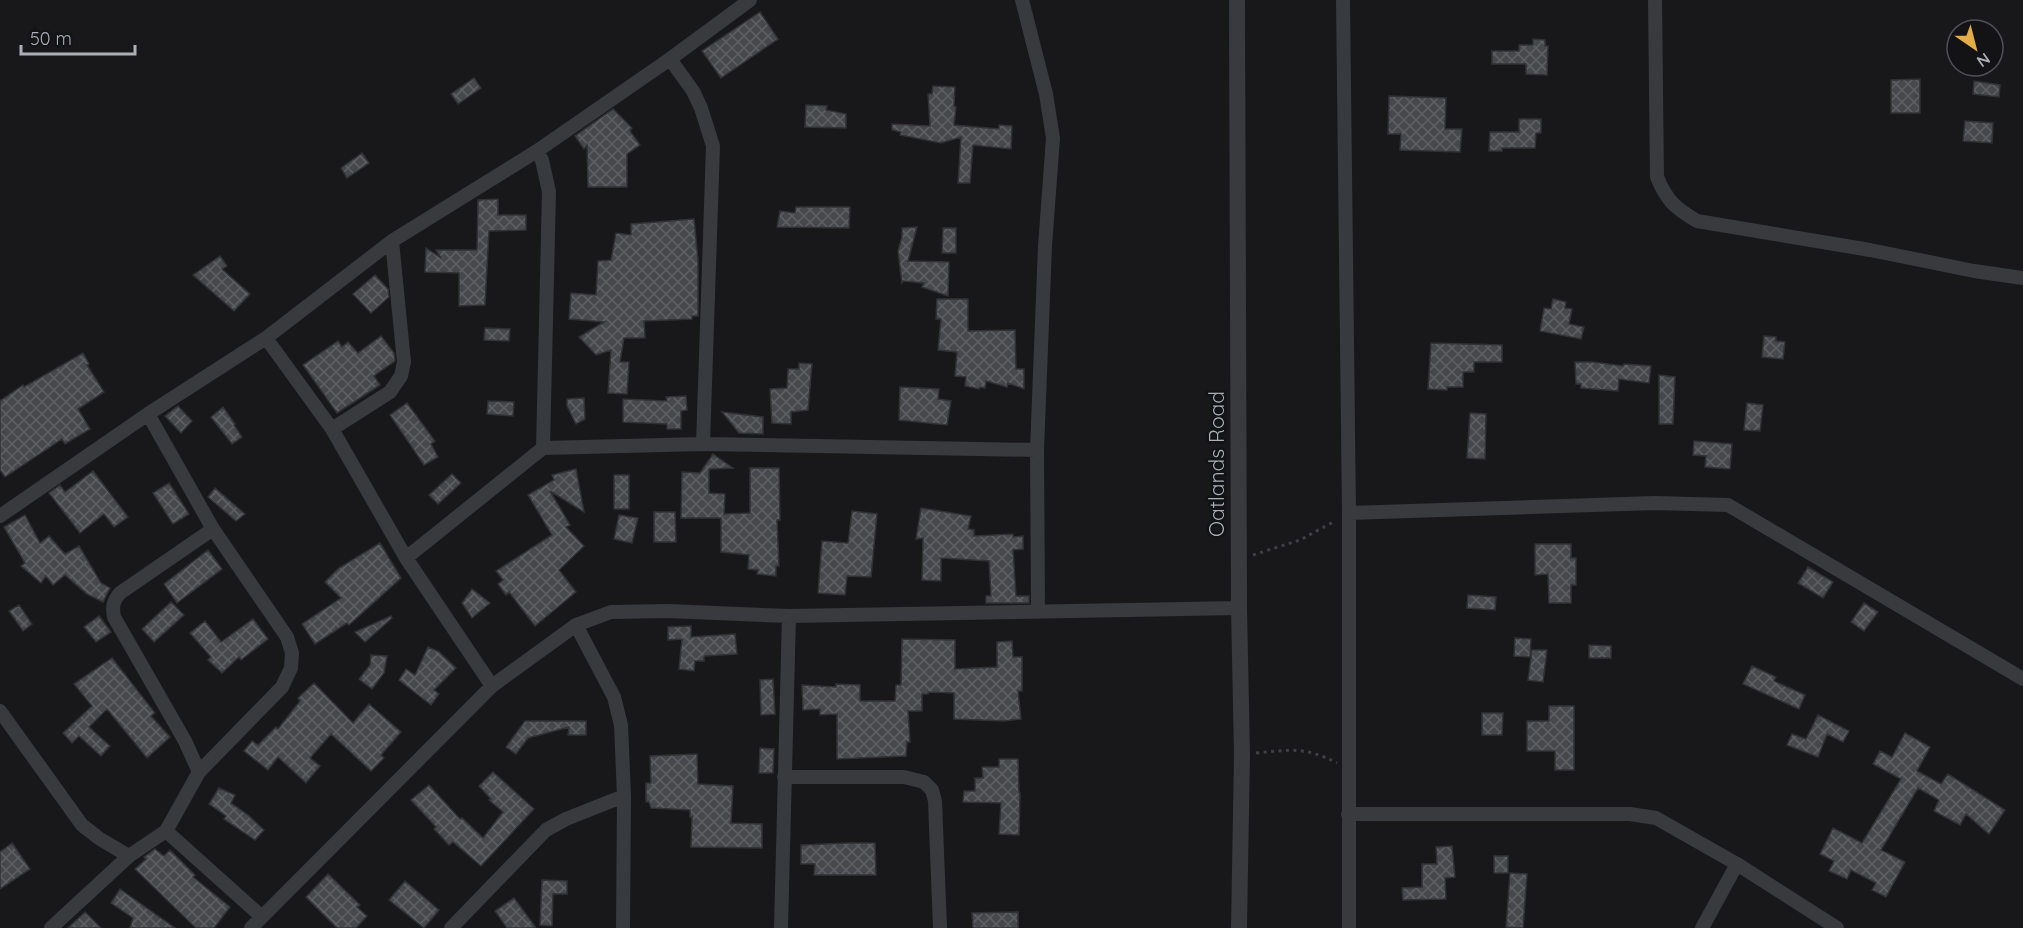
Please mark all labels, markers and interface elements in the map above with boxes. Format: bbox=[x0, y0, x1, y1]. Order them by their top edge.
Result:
scale bar bbox=[21, 18, 135, 56]
north arrow bbox=[1945, 18, 2005, 78]
text: 50 m bbox=[30, 27, 72, 50]
text: N bbox=[1973, 49, 1994, 72]
street label: Oatlands Road bbox=[1203, 391, 1229, 537]

